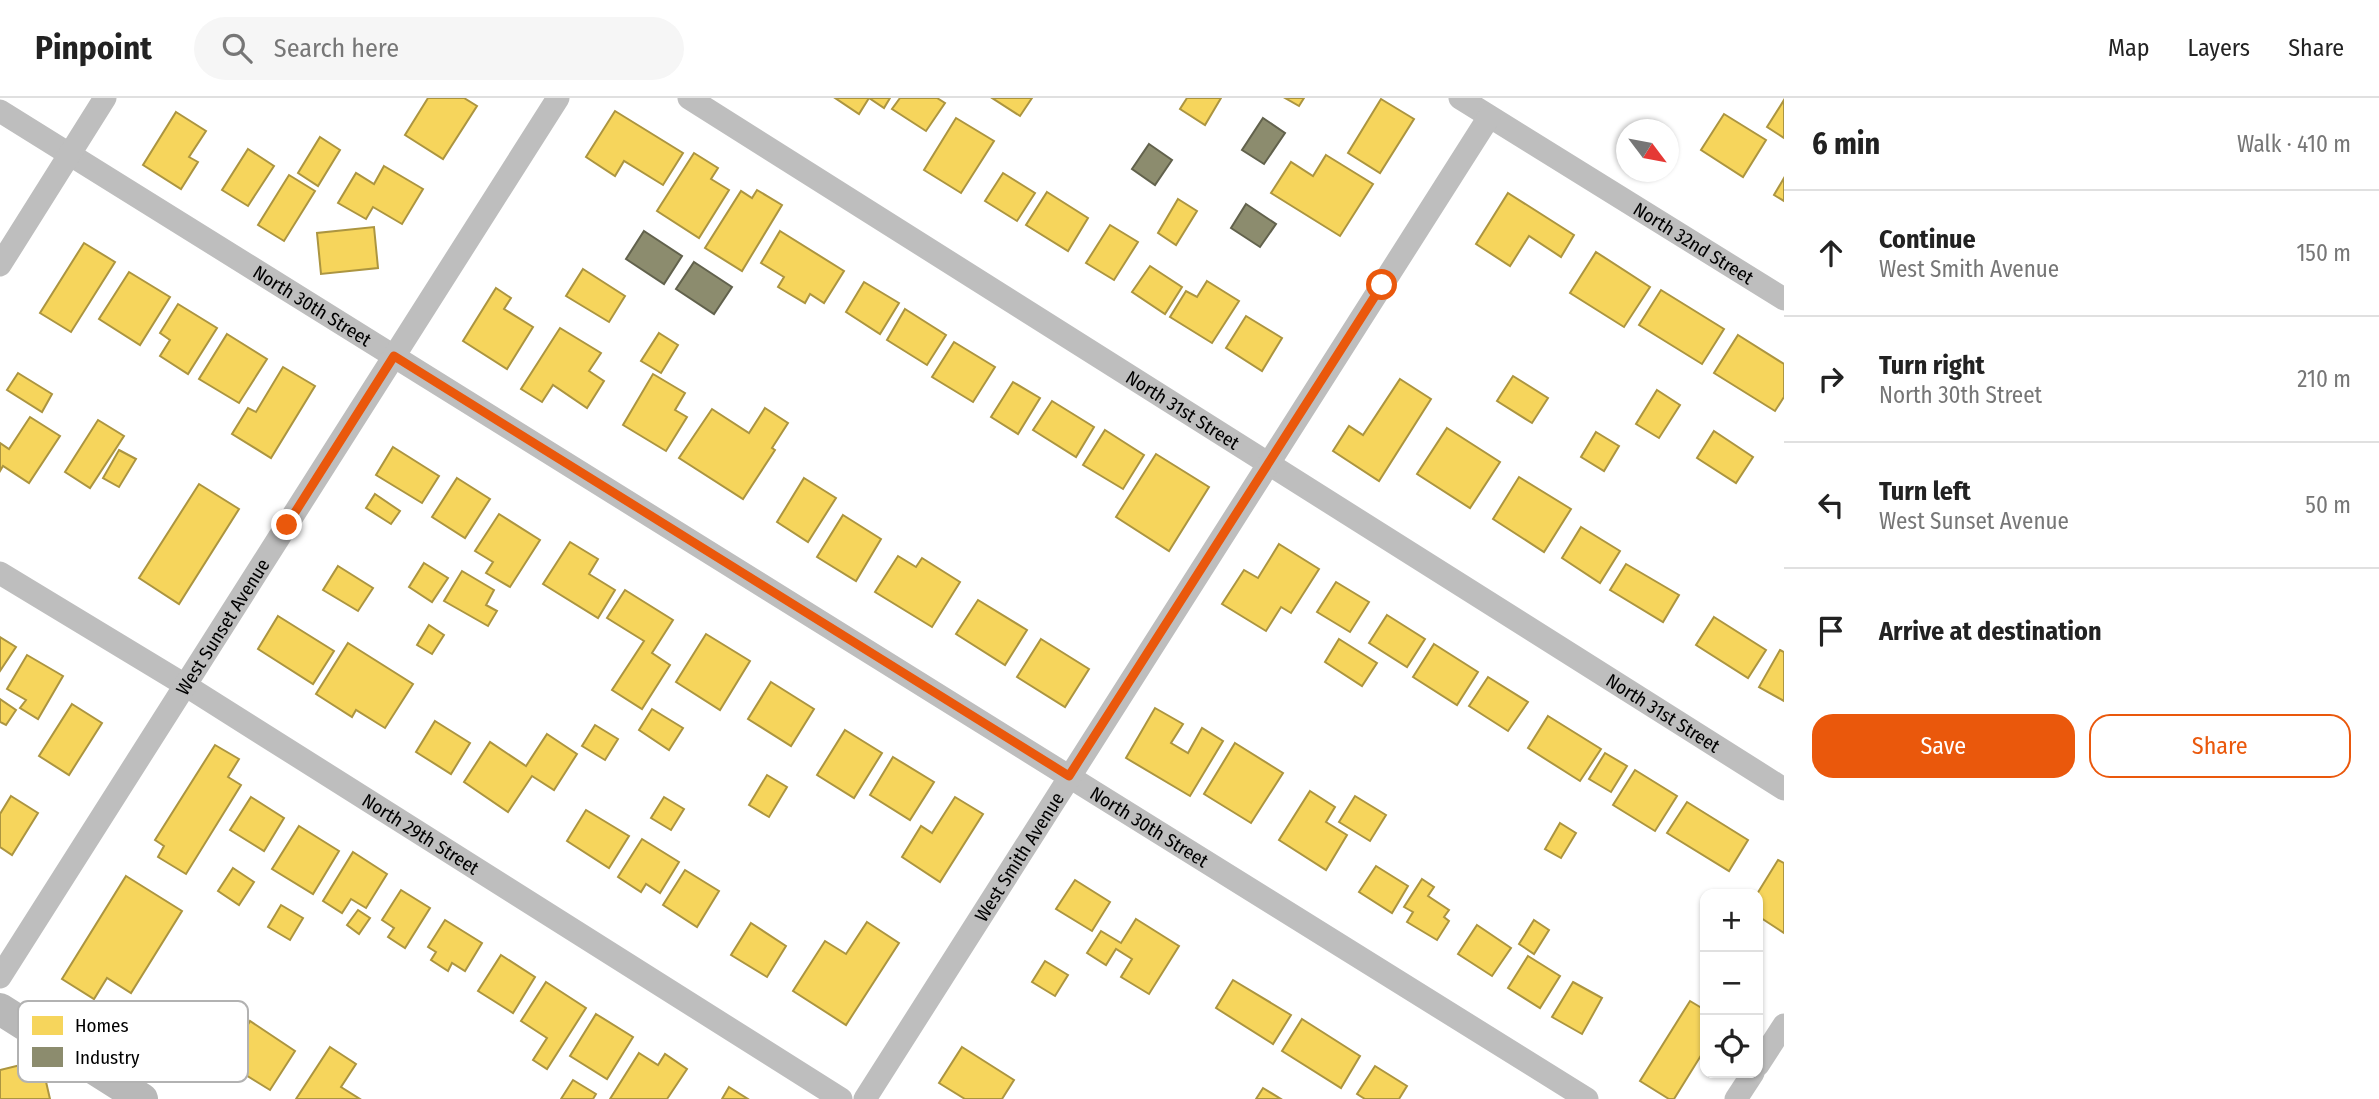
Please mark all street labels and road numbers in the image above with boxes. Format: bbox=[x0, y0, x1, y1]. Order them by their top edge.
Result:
street label: North 32nd Street bbox=[1629, 197, 1759, 289]
street label: North 30th Street bbox=[249, 260, 376, 351]
street label: North 31st Street bbox=[1122, 365, 1245, 455]
street label: West Sunset Avenue bbox=[171, 554, 274, 699]
street label: North 31st Street bbox=[1602, 668, 1725, 758]
street label: North 30th Street bbox=[1086, 781, 1213, 872]
street label: North 29th Street bbox=[358, 788, 484, 880]
street label: West Smith Avenue bbox=[969, 788, 1069, 926]

